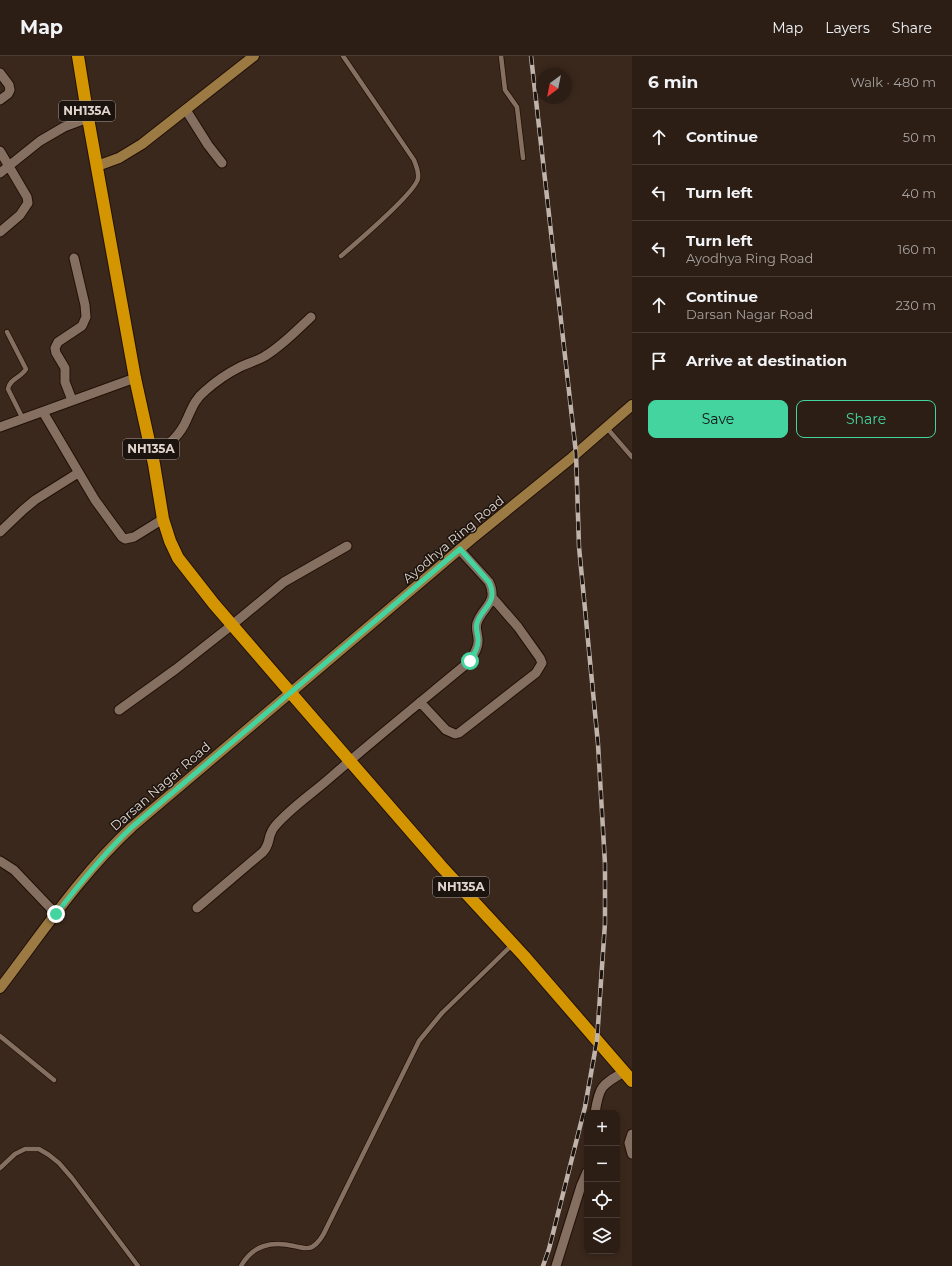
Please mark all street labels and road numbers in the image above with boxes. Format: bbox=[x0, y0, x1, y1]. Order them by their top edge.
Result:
road number: NH135A bbox=[59, 101, 115, 121]
road number: NH135A bbox=[123, 439, 179, 459]
street label: Ayodhya Ring Road bbox=[399, 492, 507, 586]
street label: Darsan Nagar Road bbox=[107, 738, 213, 834]
road number: NH135A bbox=[433, 877, 489, 897]

